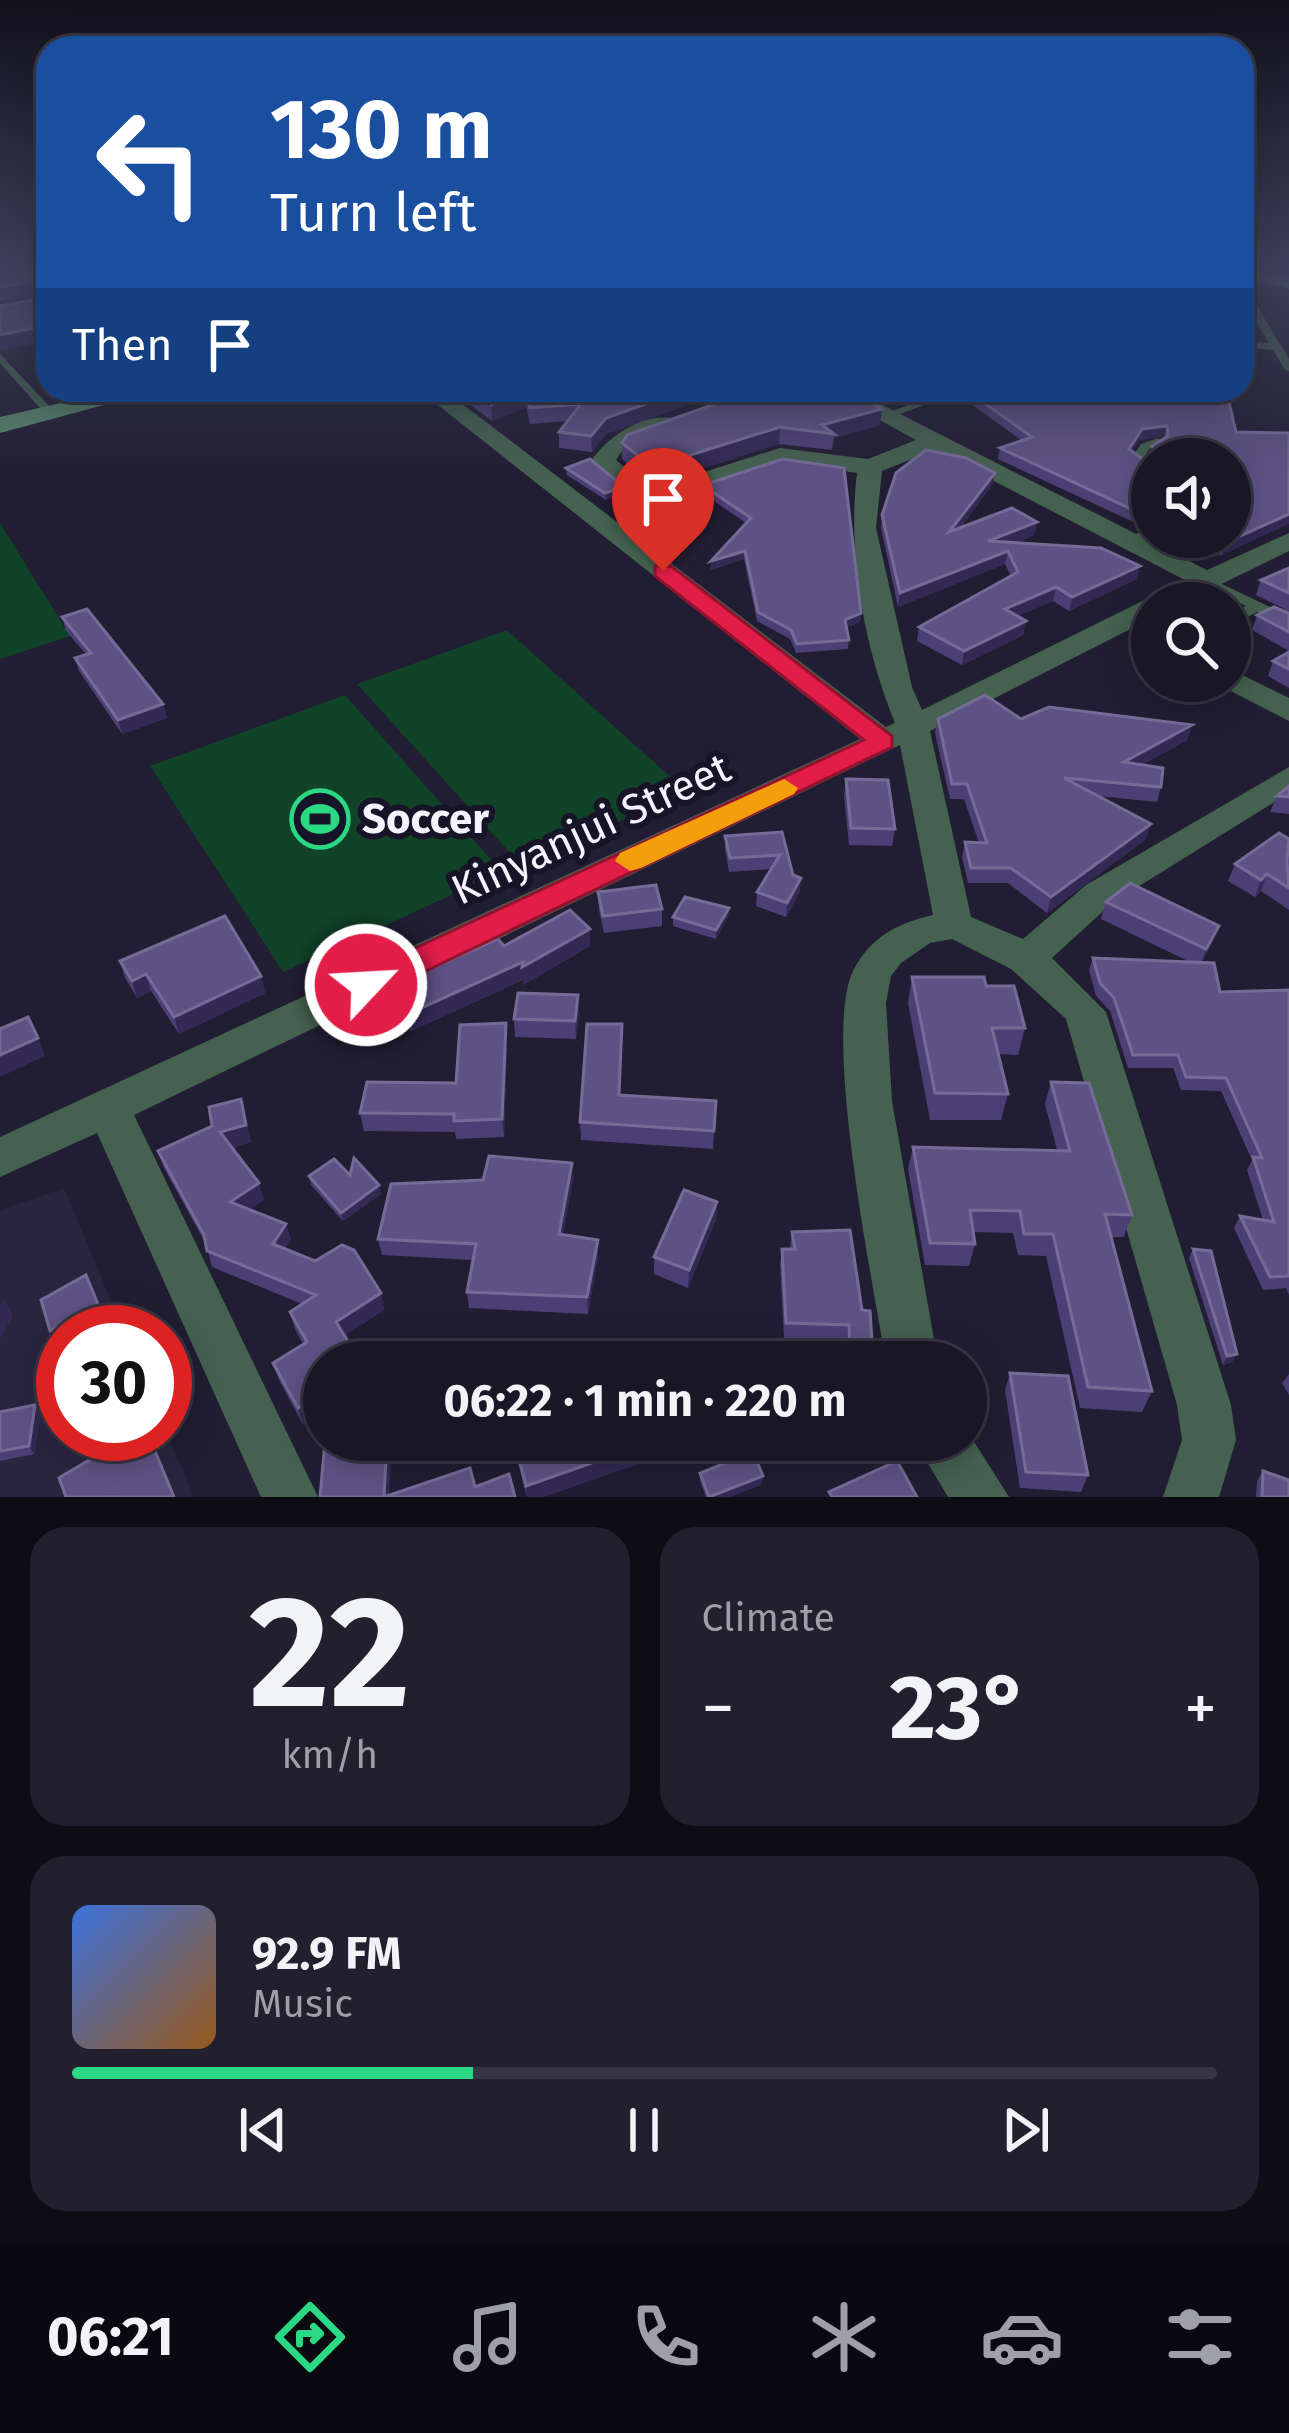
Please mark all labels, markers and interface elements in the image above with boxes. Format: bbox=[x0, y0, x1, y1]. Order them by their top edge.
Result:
text: 130 m bbox=[270, 79, 493, 180]
icon: left bbox=[72, 84, 228, 240]
text: Turn left bbox=[270, 181, 477, 245]
icon: arrive bbox=[197, 312, 263, 378]
text: Then bbox=[72, 318, 173, 372]
map controls bbox=[1131, 438, 1251, 702]
button: sound bbox=[1131, 438, 1251, 558]
pin bbox=[612, 448, 714, 571]
icon: arrive bbox=[630, 466, 696, 532]
button: search bbox=[1131, 582, 1251, 702]
street label: Kinyanjui Street bbox=[444, 742, 739, 915]
sports icon: Soccer bbox=[289, 788, 351, 850]
place label: Soccer bbox=[362, 794, 489, 844]
position arrow bbox=[303, 922, 429, 1048]
speed limit sign: 30 bbox=[36, 1305, 192, 1461]
text: 06:22 · 1 min · 220 m bbox=[443, 1374, 847, 1428]
text: 22 bbox=[249, 1560, 410, 1747]
text: Climate bbox=[702, 1595, 835, 1641]
text: 23° bbox=[889, 1654, 1029, 1762]
text: − bbox=[702, 1669, 735, 1748]
text: + bbox=[1184, 1669, 1217, 1748]
text: km/h bbox=[281, 1732, 378, 1778]
text: 92.9 FM bbox=[252, 1927, 401, 1981]
text: Music bbox=[252, 1981, 353, 2027]
icon: previous bbox=[230, 2097, 296, 2163]
icon: pause bbox=[611, 2097, 677, 2163]
icon: next bbox=[993, 2097, 1059, 2163]
icon: directions bbox=[268, 2295, 352, 2379]
icon: music bbox=[446, 2295, 530, 2379]
icon: phone bbox=[624, 2295, 708, 2379]
icon: climate bbox=[802, 2295, 886, 2379]
icon: car bbox=[980, 2295, 1064, 2379]
icon: filters bbox=[1158, 2295, 1242, 2379]
text: 06:21 bbox=[47, 2305, 174, 2369]

